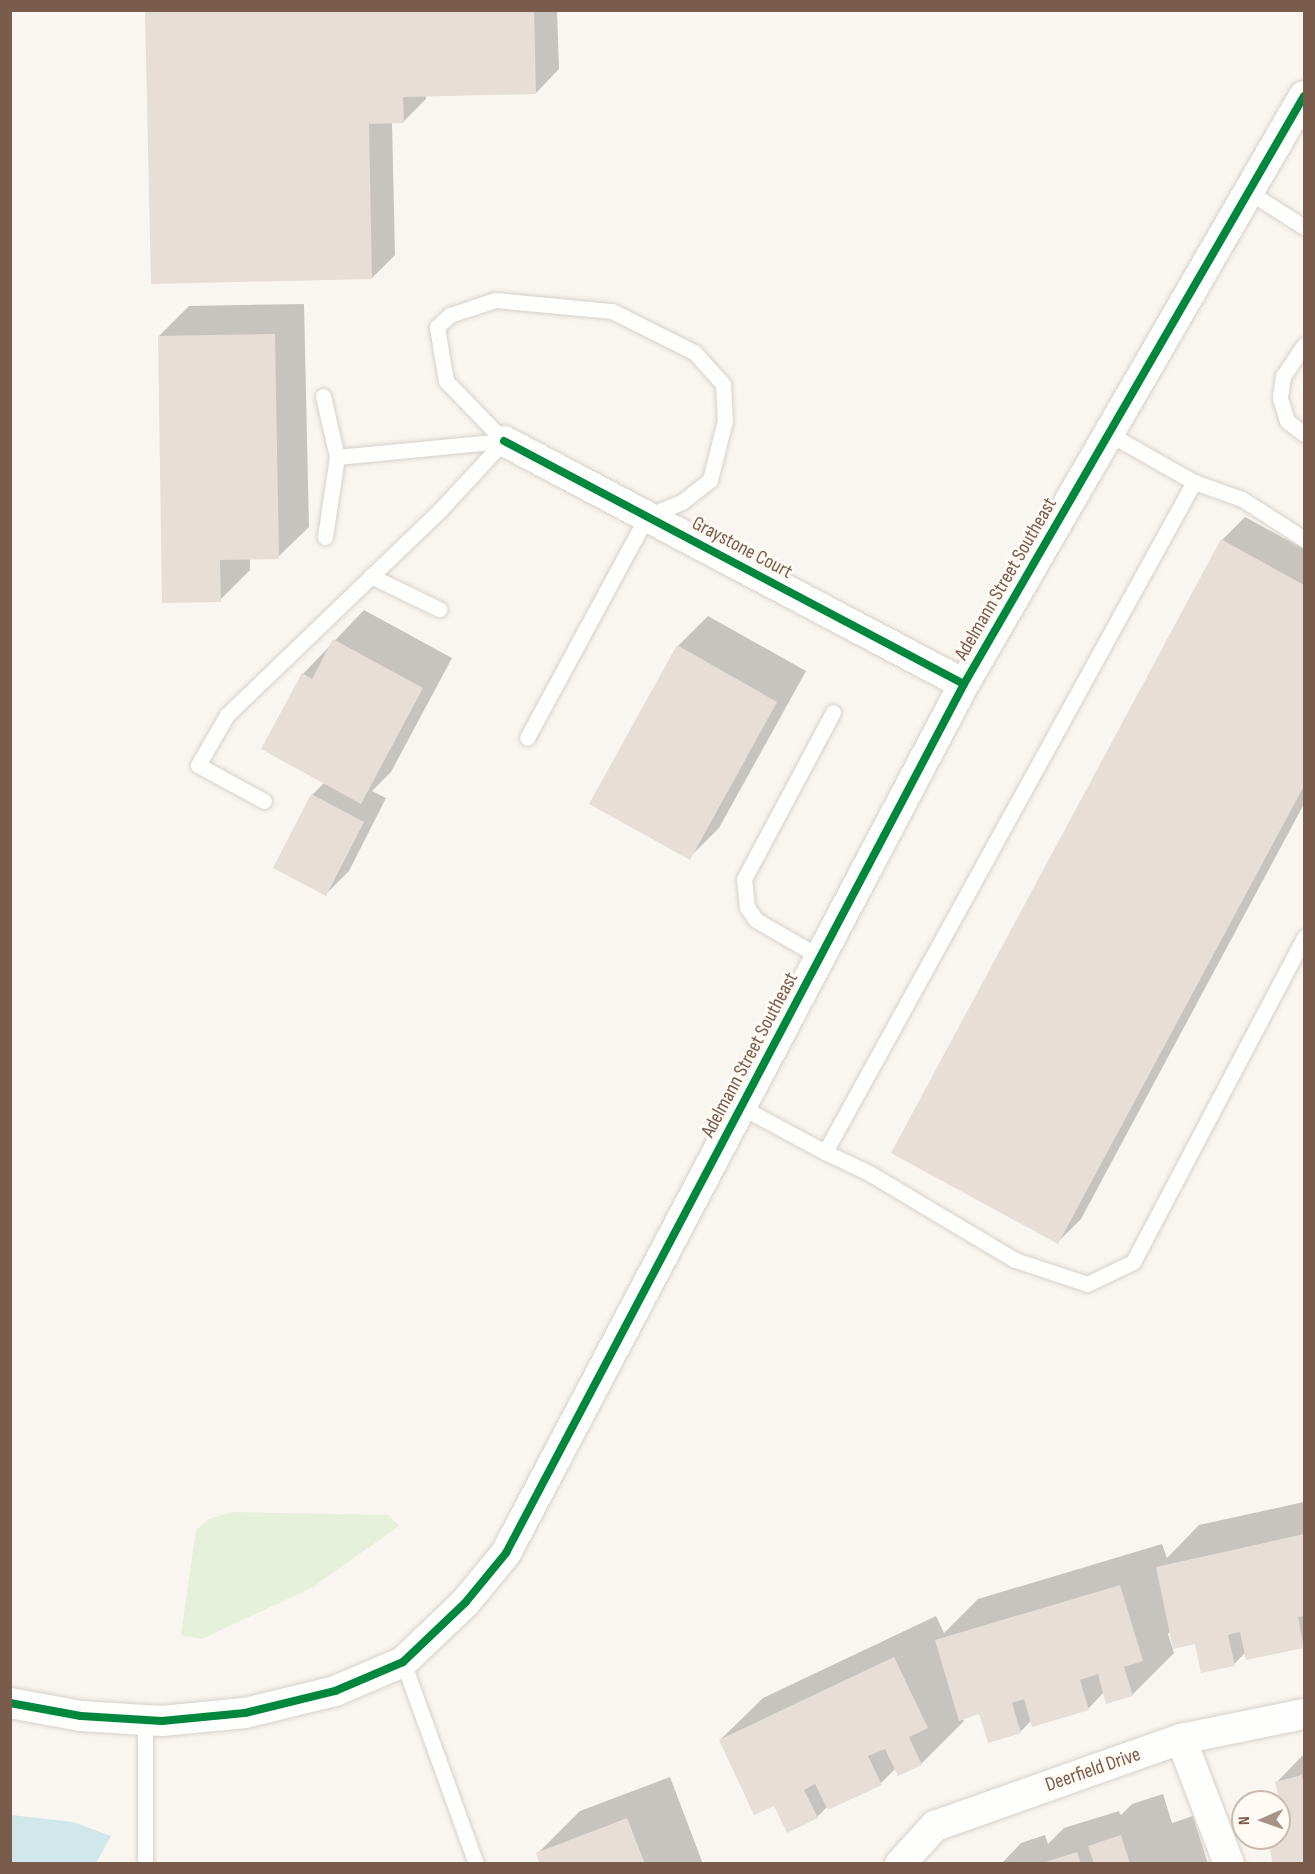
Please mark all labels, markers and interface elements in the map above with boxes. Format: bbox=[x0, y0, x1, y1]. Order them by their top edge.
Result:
street label: Adelmann Street Southeast bbox=[950, 494, 1062, 664]
street label: Graystone Court bbox=[688, 512, 796, 584]
street label: Adelmann Street Southeast bbox=[696, 968, 804, 1142]
street label: Deerfield Drive bbox=[1042, 1743, 1144, 1797]
north arrow bbox=[1231, 1790, 1291, 1850]
text: N bbox=[1235, 1816, 1254, 1825]

